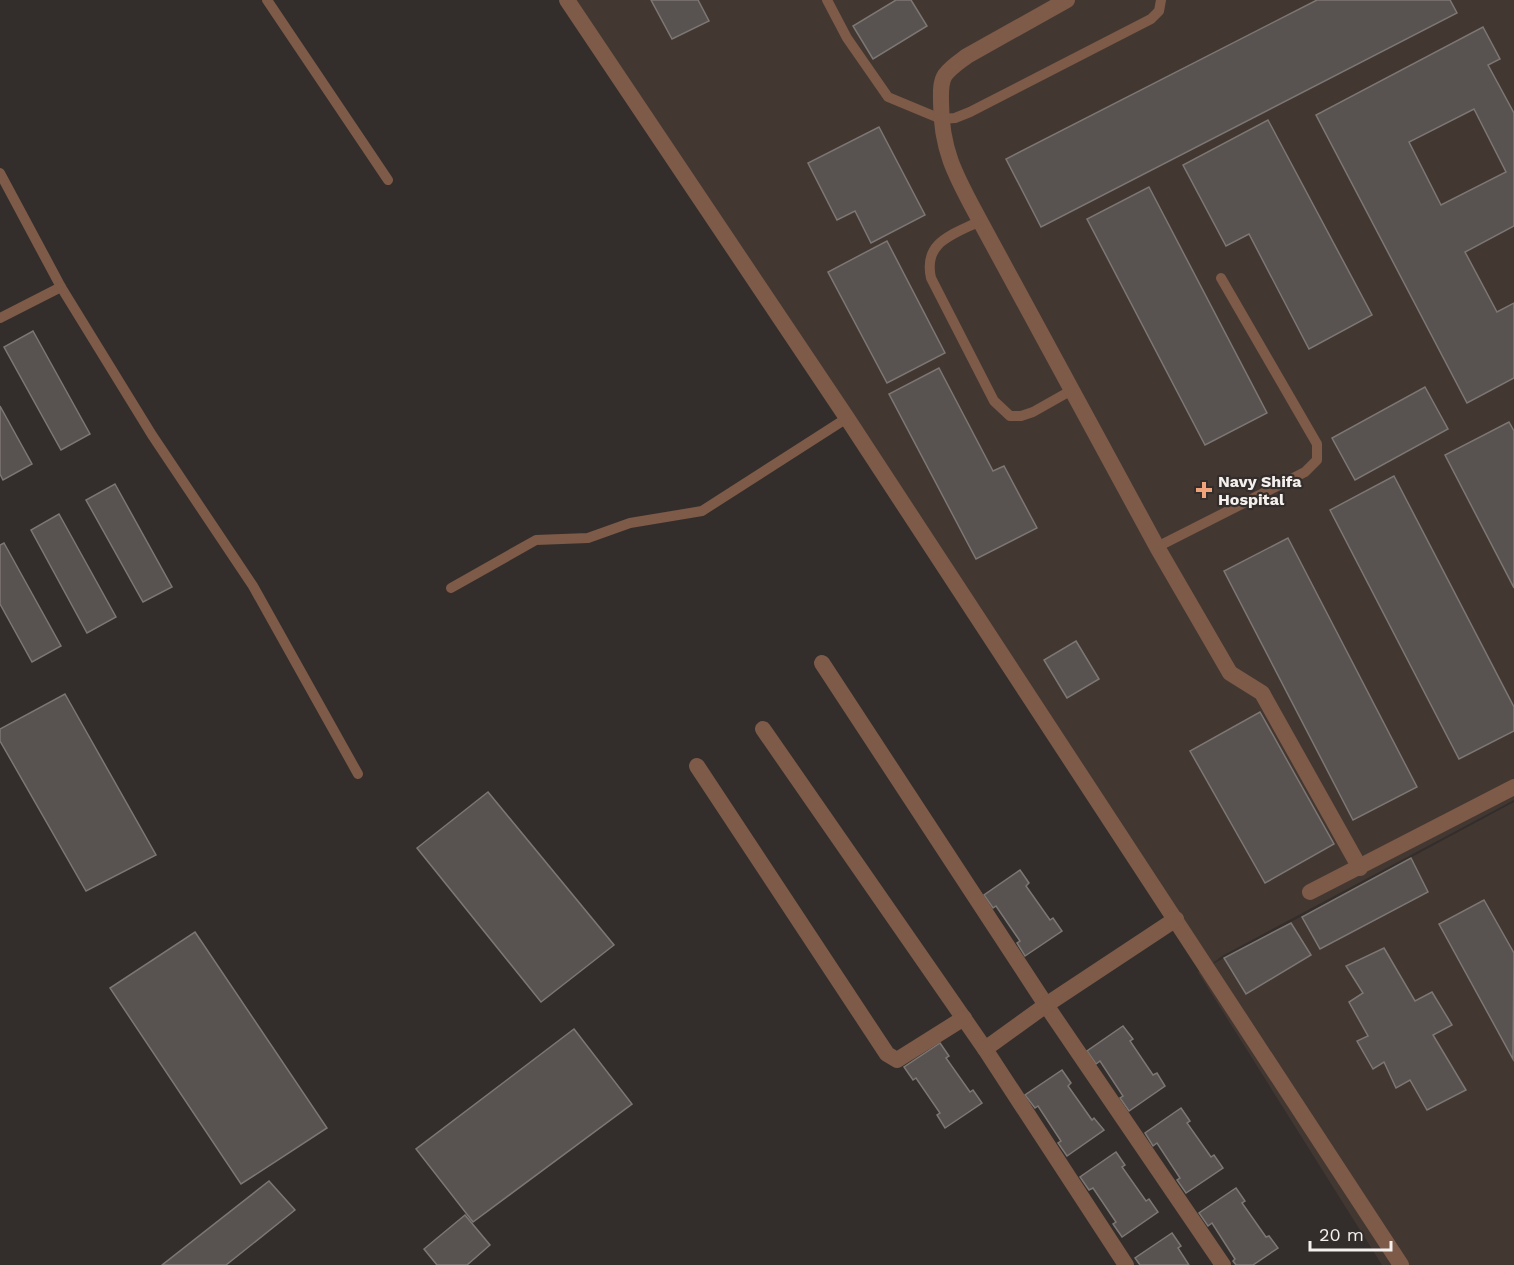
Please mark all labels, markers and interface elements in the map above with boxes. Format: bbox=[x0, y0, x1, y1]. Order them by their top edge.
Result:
place label: Navy Shifa Hospital bbox=[1218, 472, 1302, 509]
marker: Navy Shifa Hospital bbox=[1195, 481, 1213, 499]
scale bar bbox=[1310, 1214, 1391, 1252]
text: 20 m bbox=[1319, 1224, 1364, 1245]

